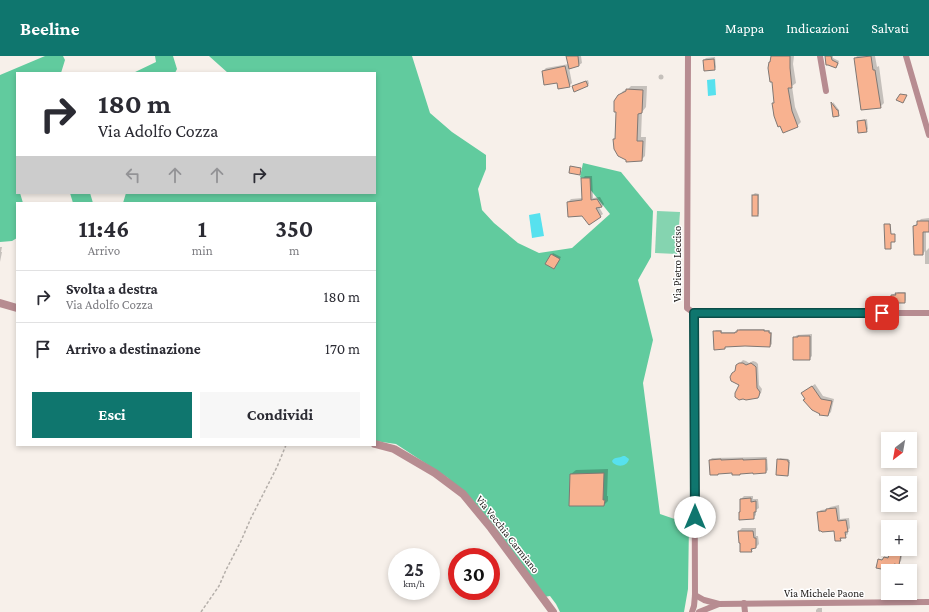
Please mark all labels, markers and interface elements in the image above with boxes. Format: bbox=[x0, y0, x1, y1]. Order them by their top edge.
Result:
text: Beeline bbox=[20, 18, 80, 39]
text: Mappa bbox=[725, 20, 764, 36]
text: Indicazioni bbox=[786, 20, 849, 36]
text: Salvati bbox=[871, 20, 909, 36]
icon: right bbox=[32, 88, 84, 140]
text: 180 m bbox=[98, 88, 171, 119]
text: Via Adolfo Cozza bbox=[98, 121, 218, 141]
icon: left bbox=[122, 164, 144, 186]
icon: ahead bbox=[164, 164, 186, 186]
icon: ahead bbox=[206, 164, 228, 186]
icon: right bbox=[248, 164, 270, 186]
text: 11:46 bbox=[79, 215, 129, 242]
text: 1 bbox=[198, 215, 207, 242]
text: 350 bbox=[275, 215, 313, 242]
street label: Via Pietro Lecciso bbox=[671, 225, 683, 302]
text: Arrivo bbox=[88, 243, 120, 258]
text: min bbox=[192, 243, 213, 258]
text: m bbox=[289, 243, 300, 258]
text: Svolta a destra bbox=[66, 281, 158, 297]
icon: right bbox=[32, 286, 54, 308]
text: 180 m bbox=[324, 289, 360, 305]
pin bbox=[865, 296, 899, 330]
text: Via Adolfo Cozza bbox=[66, 297, 153, 312]
icon: arrive bbox=[871, 302, 893, 324]
icon: arrive bbox=[32, 338, 54, 360]
text: Arrivo a destinazione bbox=[66, 341, 201, 357]
text: 170 m bbox=[325, 341, 360, 357]
button: Esci bbox=[32, 392, 192, 438]
button: Condividi bbox=[200, 392, 360, 438]
north arrow bbox=[881, 432, 917, 468]
map controls bbox=[881, 432, 917, 600]
button: layers bbox=[881, 476, 917, 512]
street label: Via Vecchia Carmiano bbox=[474, 493, 542, 576]
position arrow bbox=[674, 496, 716, 538]
button: + bbox=[881, 520, 917, 556]
speed limit sign: 30 bbox=[448, 548, 500, 600]
text: 25 bbox=[404, 558, 424, 580]
button: − bbox=[881, 564, 917, 600]
text: km/h bbox=[403, 578, 425, 589]
street label: Via Michele Paone bbox=[784, 587, 864, 599]

